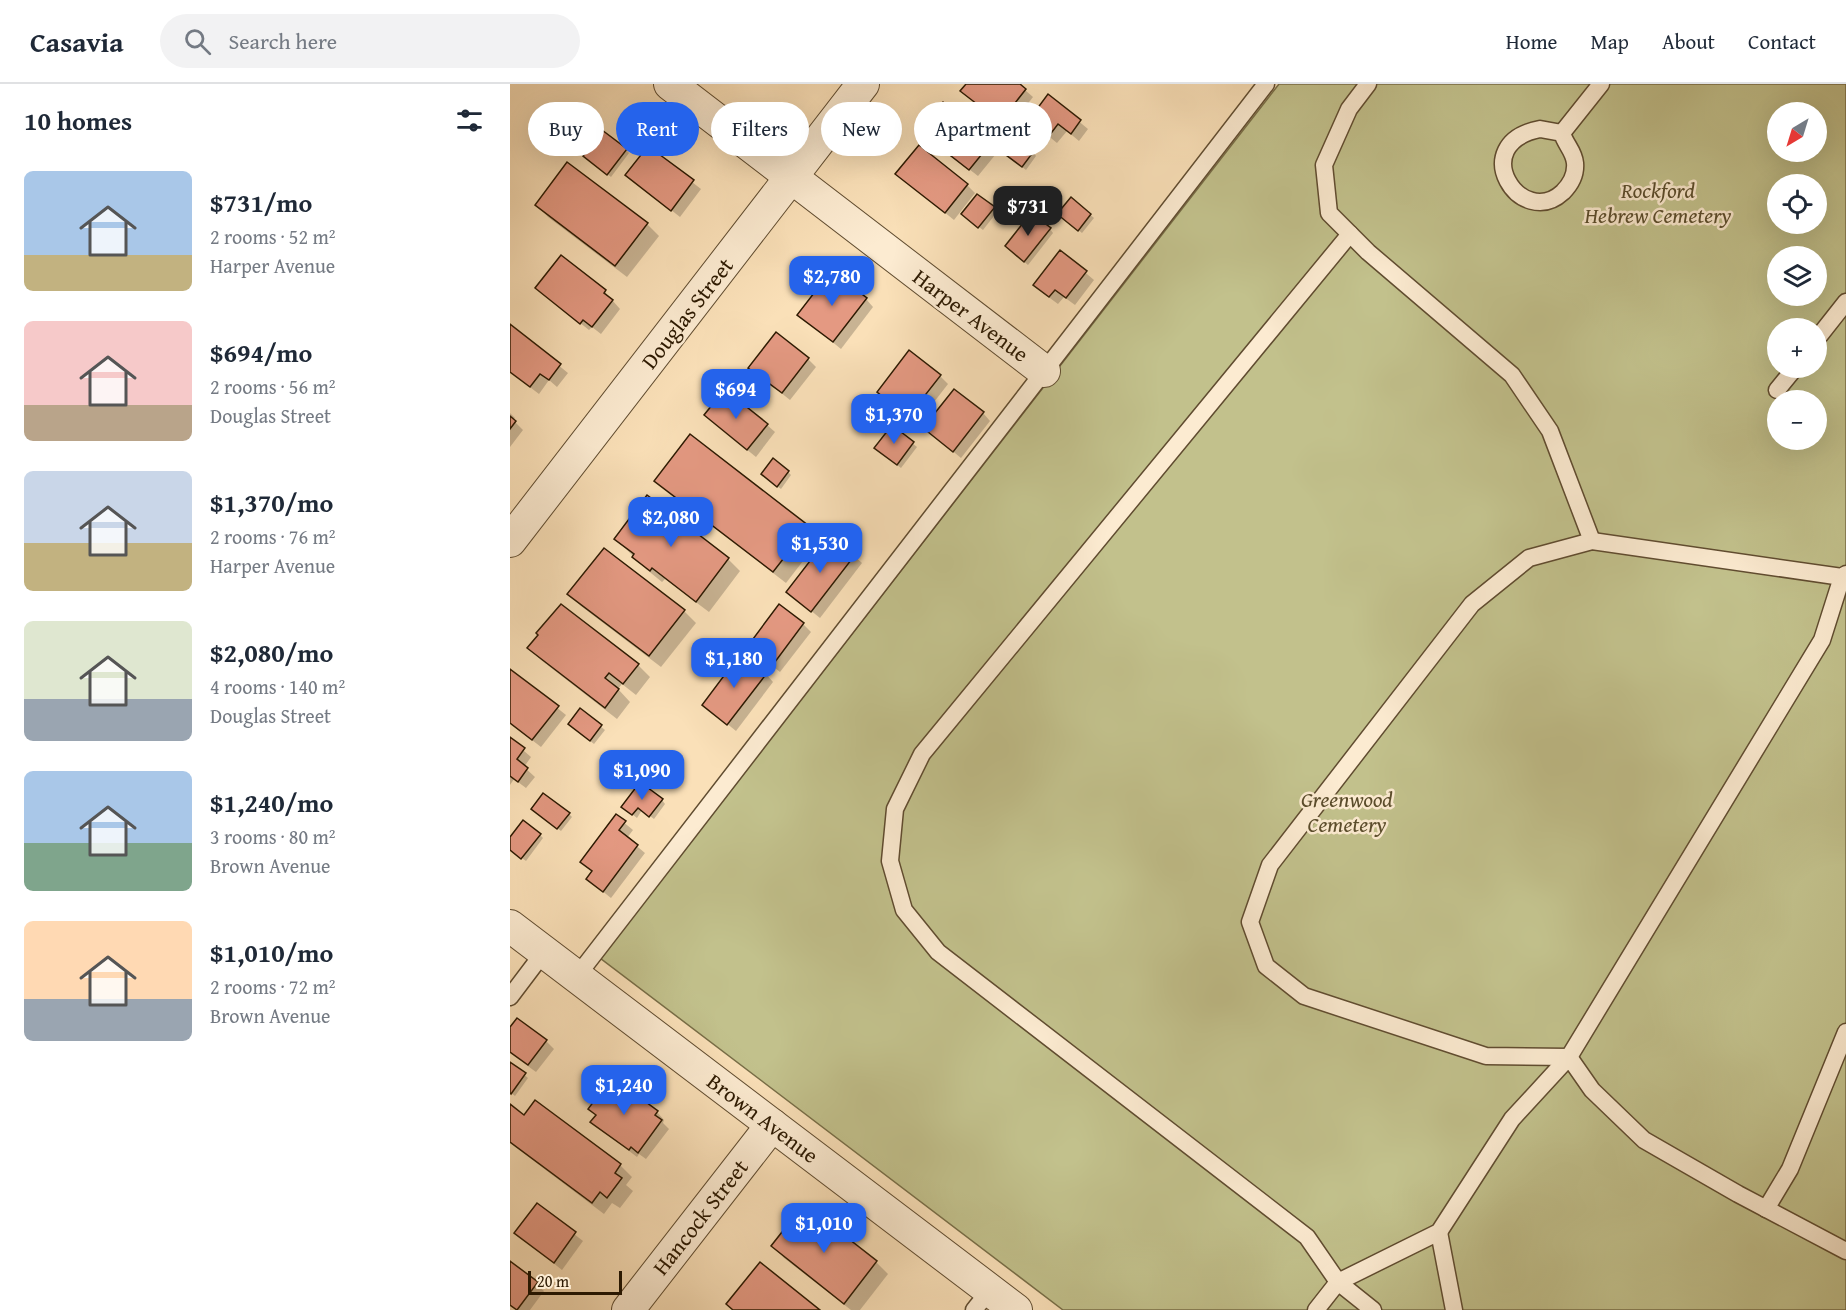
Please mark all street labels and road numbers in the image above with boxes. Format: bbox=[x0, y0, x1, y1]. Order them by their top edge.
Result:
street label: Douglas Street bbox=[633, 250, 741, 375]
street label: Harper Avenue bbox=[906, 261, 1036, 369]
street label: Brown Avenue bbox=[700, 1065, 826, 1171]
street label: Hancock Street bbox=[644, 1152, 756, 1282]

